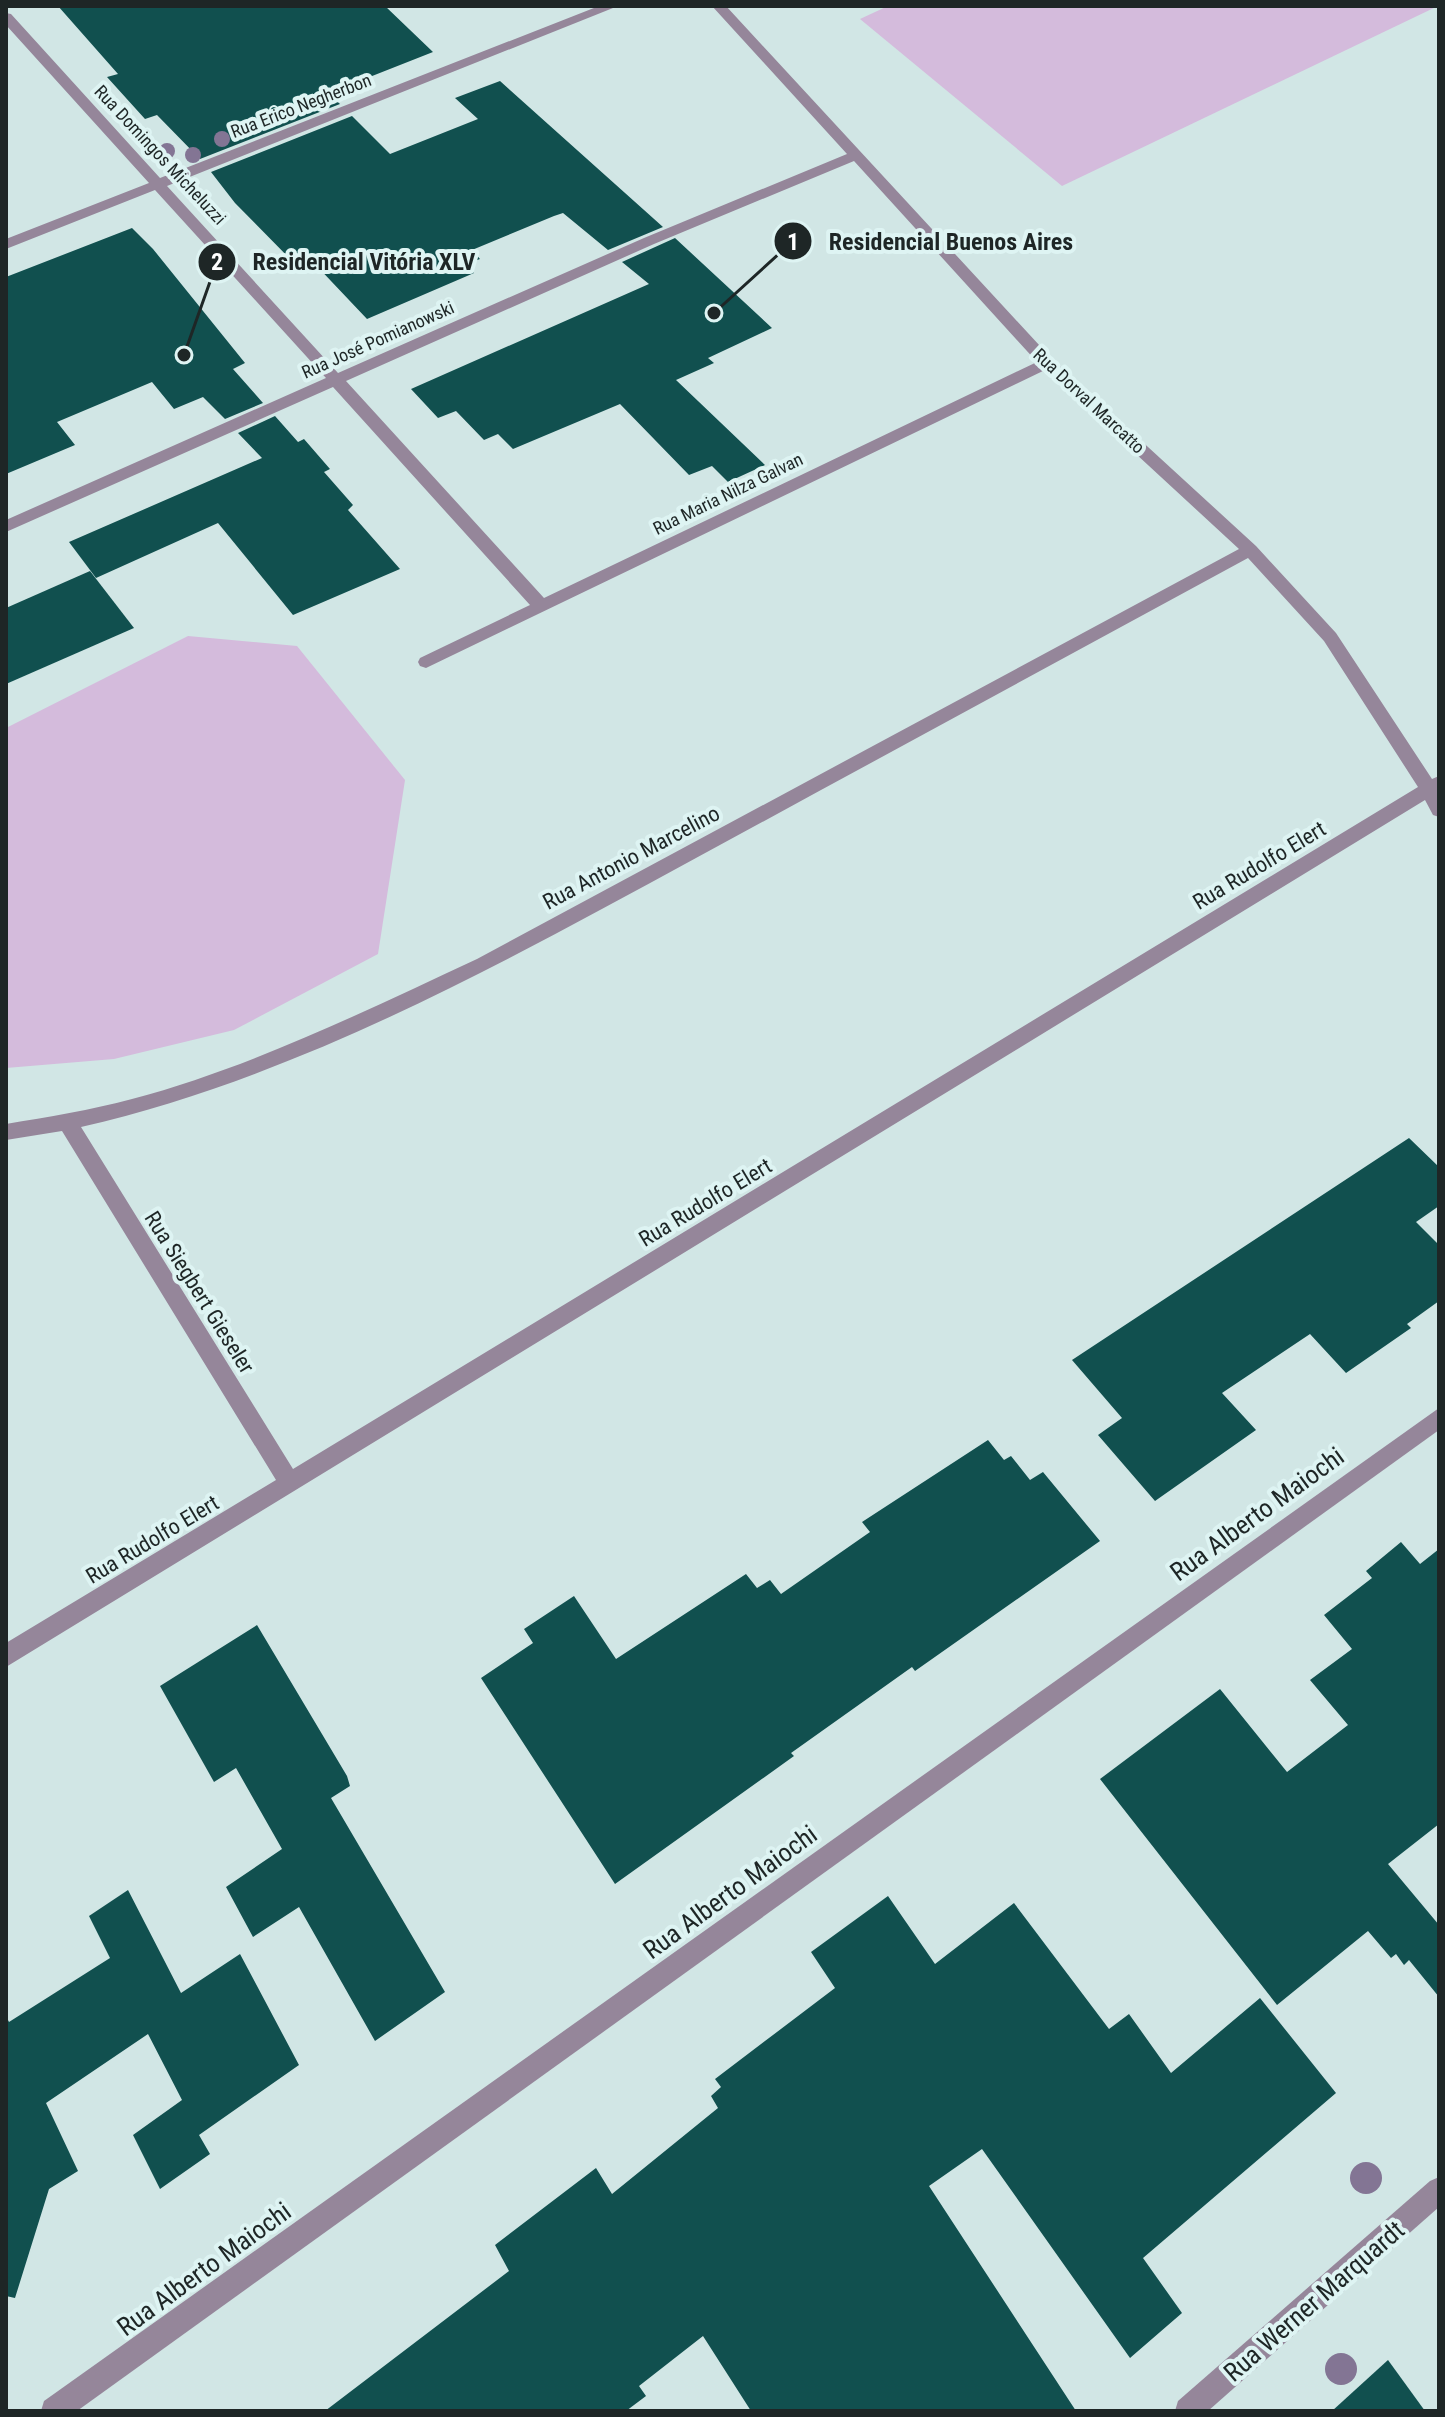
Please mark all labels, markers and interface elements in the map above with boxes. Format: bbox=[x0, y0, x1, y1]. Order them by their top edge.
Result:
street label: Rua Erico Negherbon bbox=[228, 69, 374, 142]
street label: Rua Domingos Micheluzzi bbox=[90, 81, 230, 229]
callout: Residencial Buenos Aires bbox=[773, 217, 1089, 265]
text: 1 bbox=[787, 228, 799, 256]
text: Residencial Buenos Aires bbox=[829, 228, 1073, 256]
callout: Residencial Vitória XLV bbox=[197, 238, 492, 286]
text: 2 bbox=[211, 248, 223, 276]
text: Residencial Vitória XLV bbox=[253, 248, 476, 276]
street label: Rua José Pomianowski bbox=[298, 296, 457, 383]
street label: Rua Dorval Marcatto bbox=[1029, 344, 1149, 458]
street label: Rua Maria Nilza Galvan bbox=[649, 448, 806, 539]
street label: Rua Antonio Marcelino bbox=[539, 800, 724, 915]
street label: Rua Rudolfo Elert bbox=[1188, 816, 1330, 915]
street label: Rua Rudolfo Elert bbox=[634, 1153, 776, 1252]
street label: Rua Siegbert Gieseler bbox=[140, 1207, 260, 1378]
street label: Rua Alberto Maiochi bbox=[1164, 1441, 1350, 1587]
street label: Rua Rudolfo Elert bbox=[81, 1490, 223, 1589]
street label: Rua Alberto Maiochi bbox=[637, 1819, 823, 1965]
street label: Rua Alberto Maiochi bbox=[111, 2196, 297, 2342]
street label: Rua Werner Marquardt bbox=[1218, 2215, 1410, 2387]

